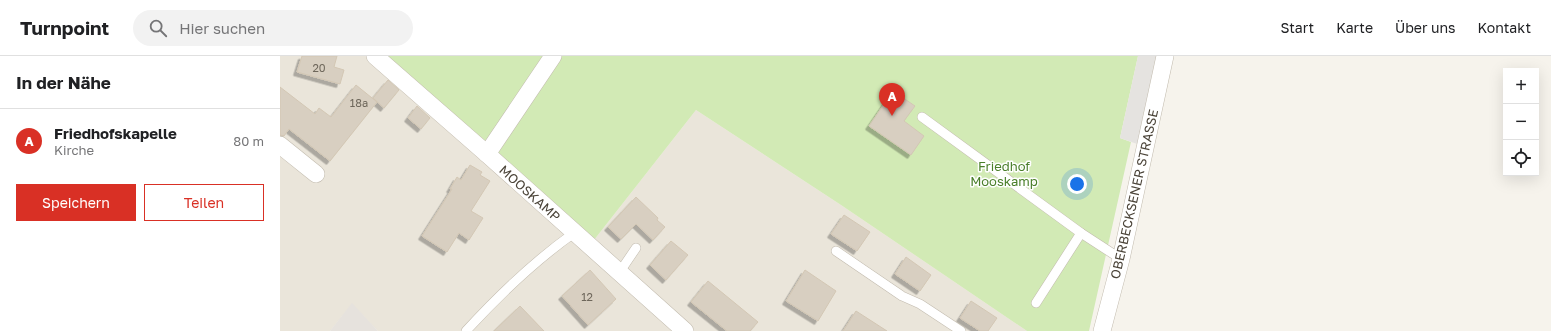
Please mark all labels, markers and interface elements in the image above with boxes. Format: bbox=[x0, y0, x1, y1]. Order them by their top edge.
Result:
search box bbox=[133, 10, 413, 46]
text: Turnpoint bbox=[20, 16, 109, 39]
icon: search bbox=[147, 17, 169, 39]
text: Hier suchen bbox=[179, 19, 265, 37]
text: Start bbox=[1281, 19, 1314, 36]
text: Karte bbox=[1336, 19, 1373, 36]
text: Über uns bbox=[1395, 19, 1455, 36]
text: Kontakt bbox=[1477, 19, 1531, 36]
house number: 20 bbox=[312, 61, 326, 74]
map controls bbox=[1503, 68, 1539, 176]
button: + bbox=[1503, 68, 1539, 104]
text: In der Nähe bbox=[16, 72, 111, 93]
pin: A bbox=[879, 83, 905, 116]
house number: 18a bbox=[350, 96, 368, 109]
button: − bbox=[1503, 104, 1539, 140]
street label: OBERBECKSENER STRASSE bbox=[1107, 108, 1161, 280]
text: Friedhofskapelle bbox=[54, 124, 177, 142]
text: A bbox=[24, 133, 34, 149]
text: 80 m bbox=[233, 133, 264, 149]
button: locate bbox=[1503, 140, 1539, 176]
text: Kirche bbox=[54, 142, 94, 158]
park label: Friedhof Mooskamp bbox=[970, 158, 1038, 189]
street label: MOOSKAMP bbox=[496, 161, 564, 225]
your location bbox=[1067, 174, 1087, 194]
button: Speichern bbox=[16, 184, 136, 221]
button: Teilen bbox=[144, 184, 264, 221]
house number: 12 bbox=[581, 290, 593, 303]

